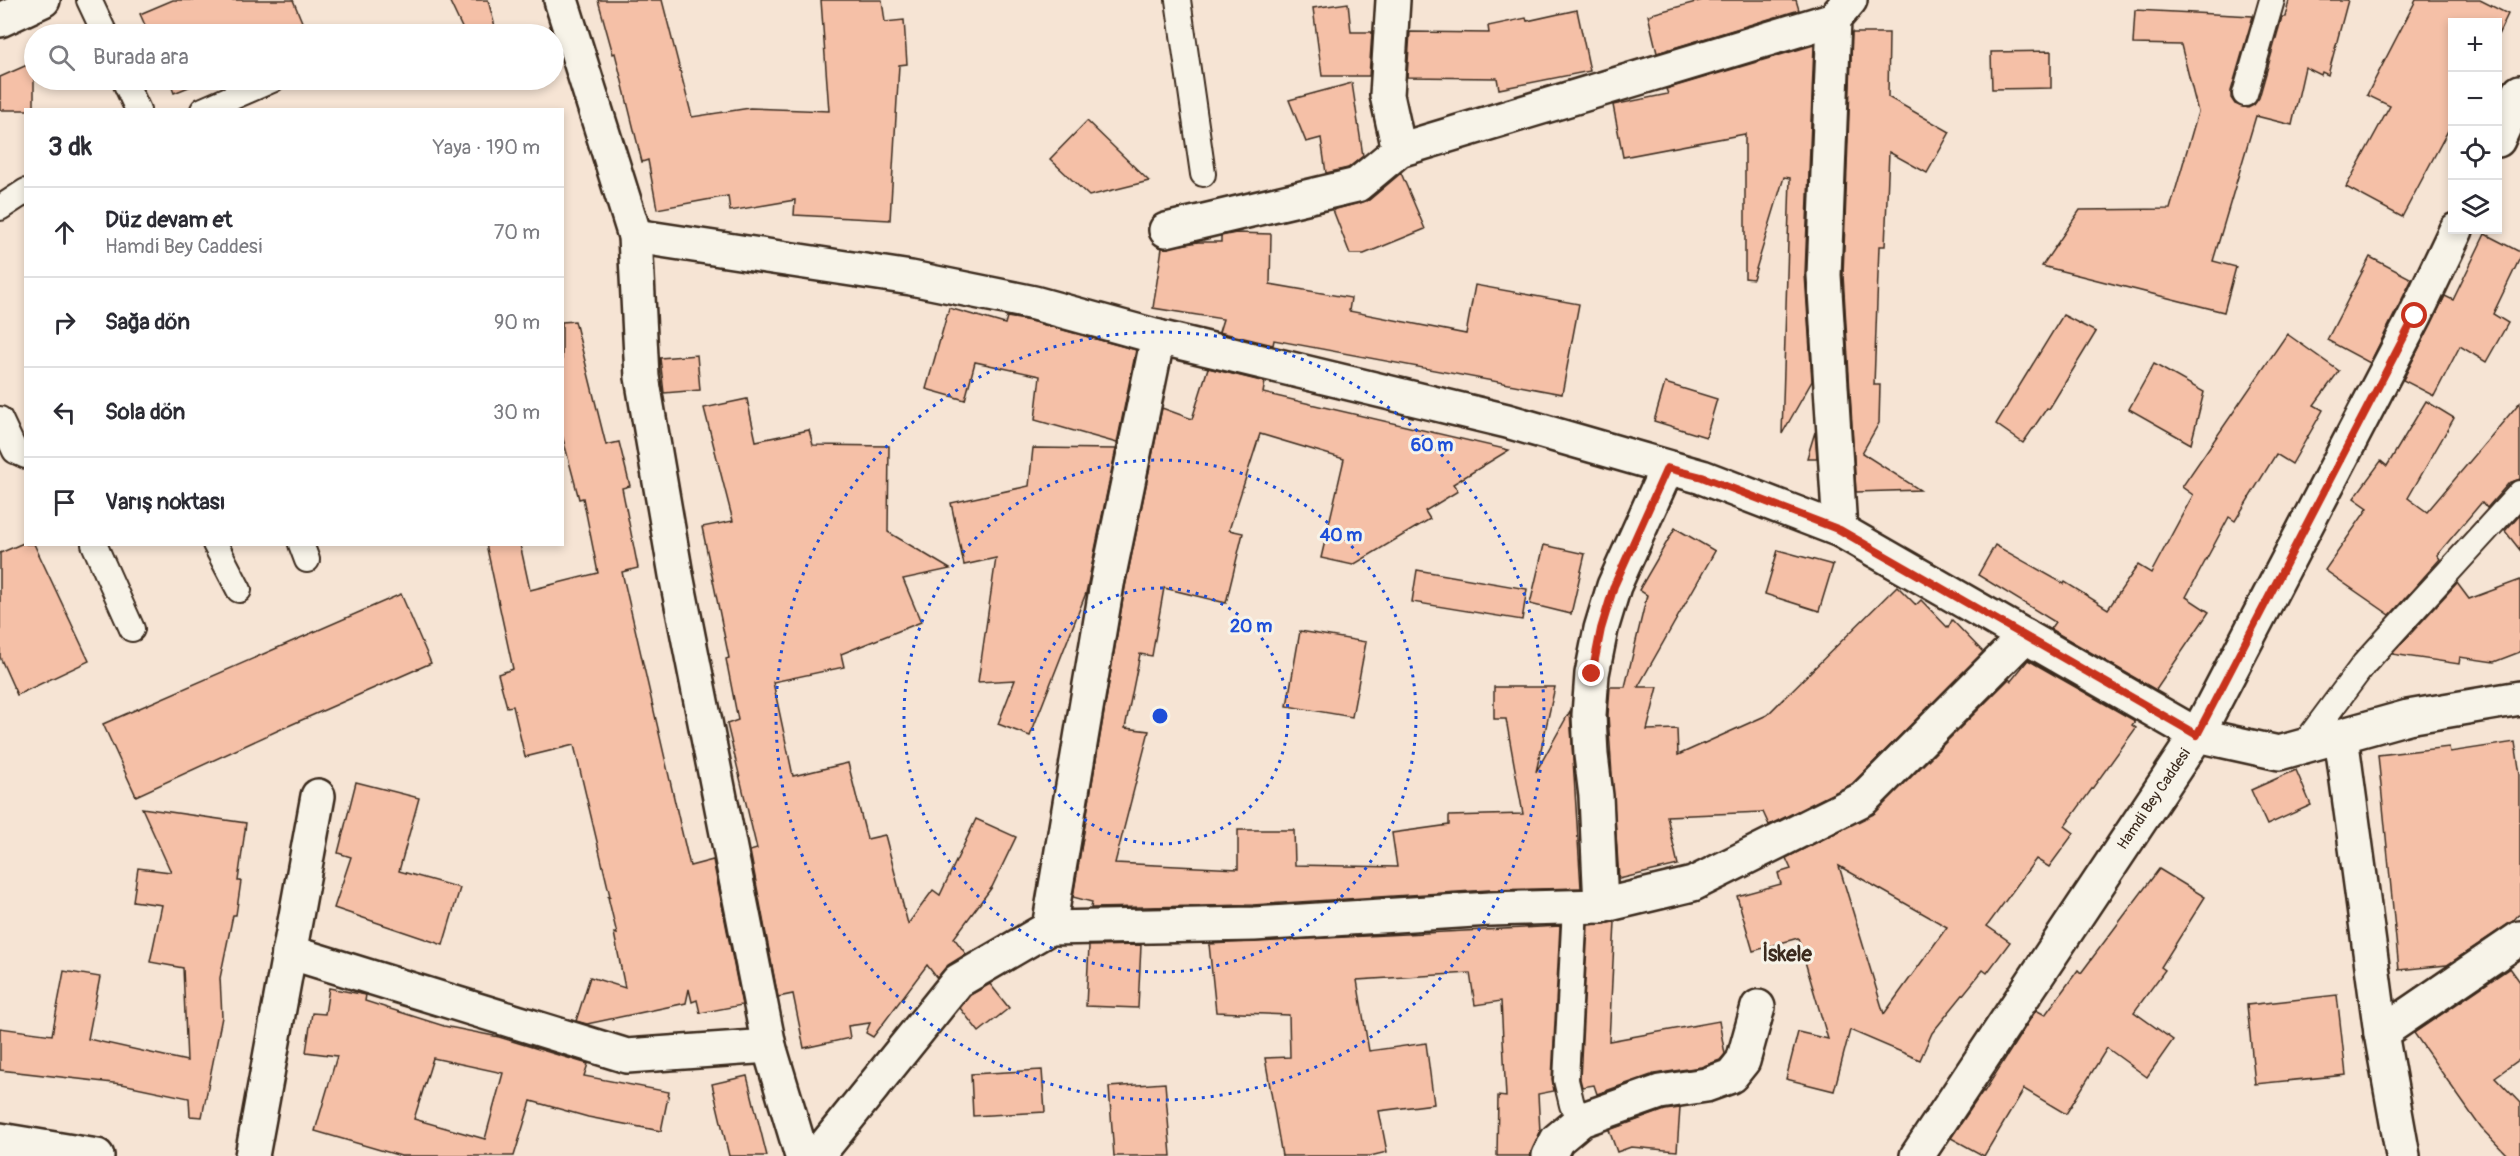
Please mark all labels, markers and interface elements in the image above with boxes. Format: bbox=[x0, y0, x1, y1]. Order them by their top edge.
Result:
map controls bbox=[2448, 18, 2502, 234]
button: + bbox=[2448, 18, 2502, 72]
search box bbox=[24, 24, 564, 90]
icon: search bbox=[45, 41, 78, 74]
text: Burada ara bbox=[93, 43, 189, 71]
button: − bbox=[2448, 72, 2502, 126]
button: locate bbox=[2448, 126, 2502, 180]
text: 3 dk bbox=[48, 131, 92, 163]
text: Yaya · 190 m bbox=[433, 135, 540, 160]
button: layers bbox=[2448, 180, 2502, 234]
text: Düz devam et bbox=[105, 206, 232, 234]
icon: ahead bbox=[48, 216, 81, 249]
text: 70 m bbox=[494, 220, 540, 245]
text: Hamdi Bey Caddesi bbox=[105, 234, 262, 259]
route start bbox=[2401, 302, 2427, 328]
icon: right bbox=[48, 306, 81, 339]
text: Sağa dön bbox=[105, 308, 190, 336]
text: 90 m bbox=[494, 310, 540, 335]
icon: left bbox=[48, 396, 81, 429]
text: Sola dön bbox=[105, 398, 185, 426]
text: 30 m bbox=[493, 400, 540, 425]
text: 60 m bbox=[1411, 434, 1453, 457]
icon: arrive bbox=[48, 486, 81, 519]
text: Varış noktası bbox=[105, 488, 226, 516]
text: 40 m bbox=[1320, 524, 1362, 547]
text: 20 m bbox=[1230, 615, 1272, 638]
route end bbox=[1578, 660, 1604, 686]
centre of rings bbox=[1150, 706, 1170, 726]
street label: Hamdi Bey Caddesi bbox=[2113, 745, 2195, 853]
district label: İskele bbox=[1762, 941, 1813, 968]

